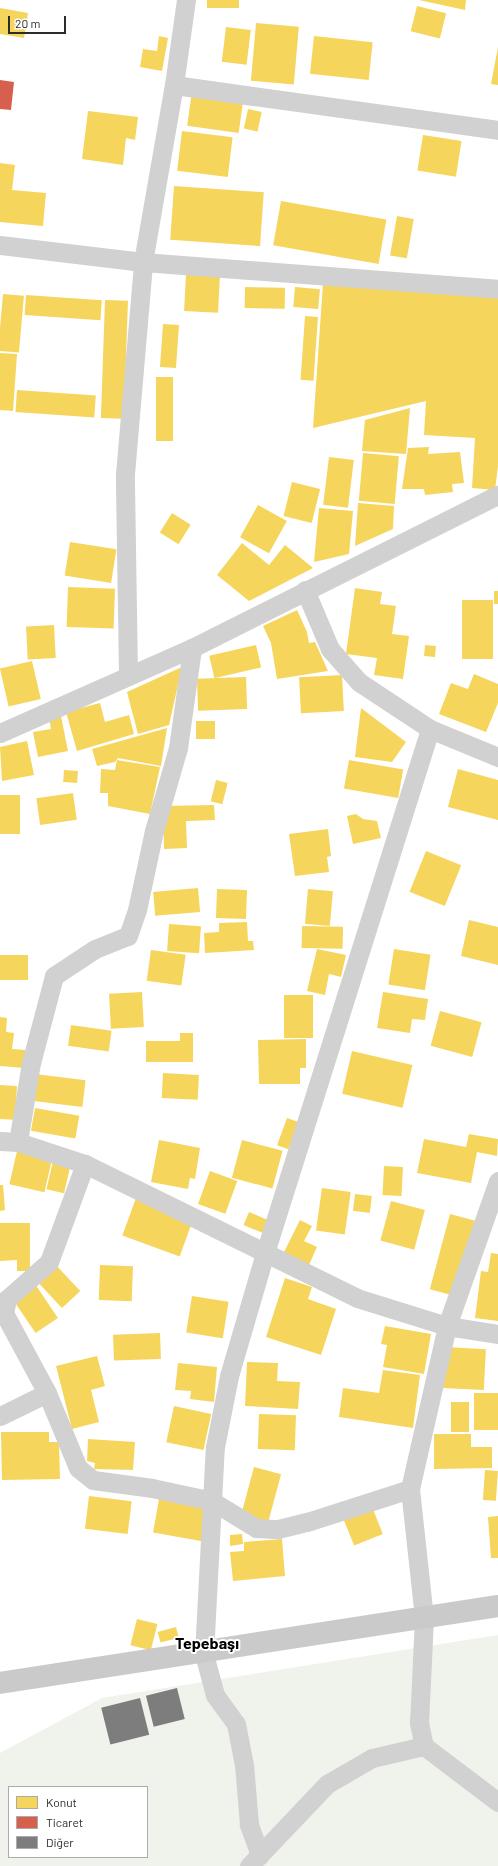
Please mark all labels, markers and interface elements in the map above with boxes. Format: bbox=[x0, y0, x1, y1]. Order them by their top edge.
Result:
scale bar bbox=[10, 8, 68, 34]
text: 20 m bbox=[15, 16, 41, 30]
district label: Tepebaşı bbox=[175, 1633, 239, 1653]
legend bbox=[8, 1786, 148, 1858]
text: Konut bbox=[46, 1795, 77, 1809]
text: Ticaret bbox=[46, 1815, 83, 1829]
text: Diğer bbox=[46, 1835, 74, 1849]

